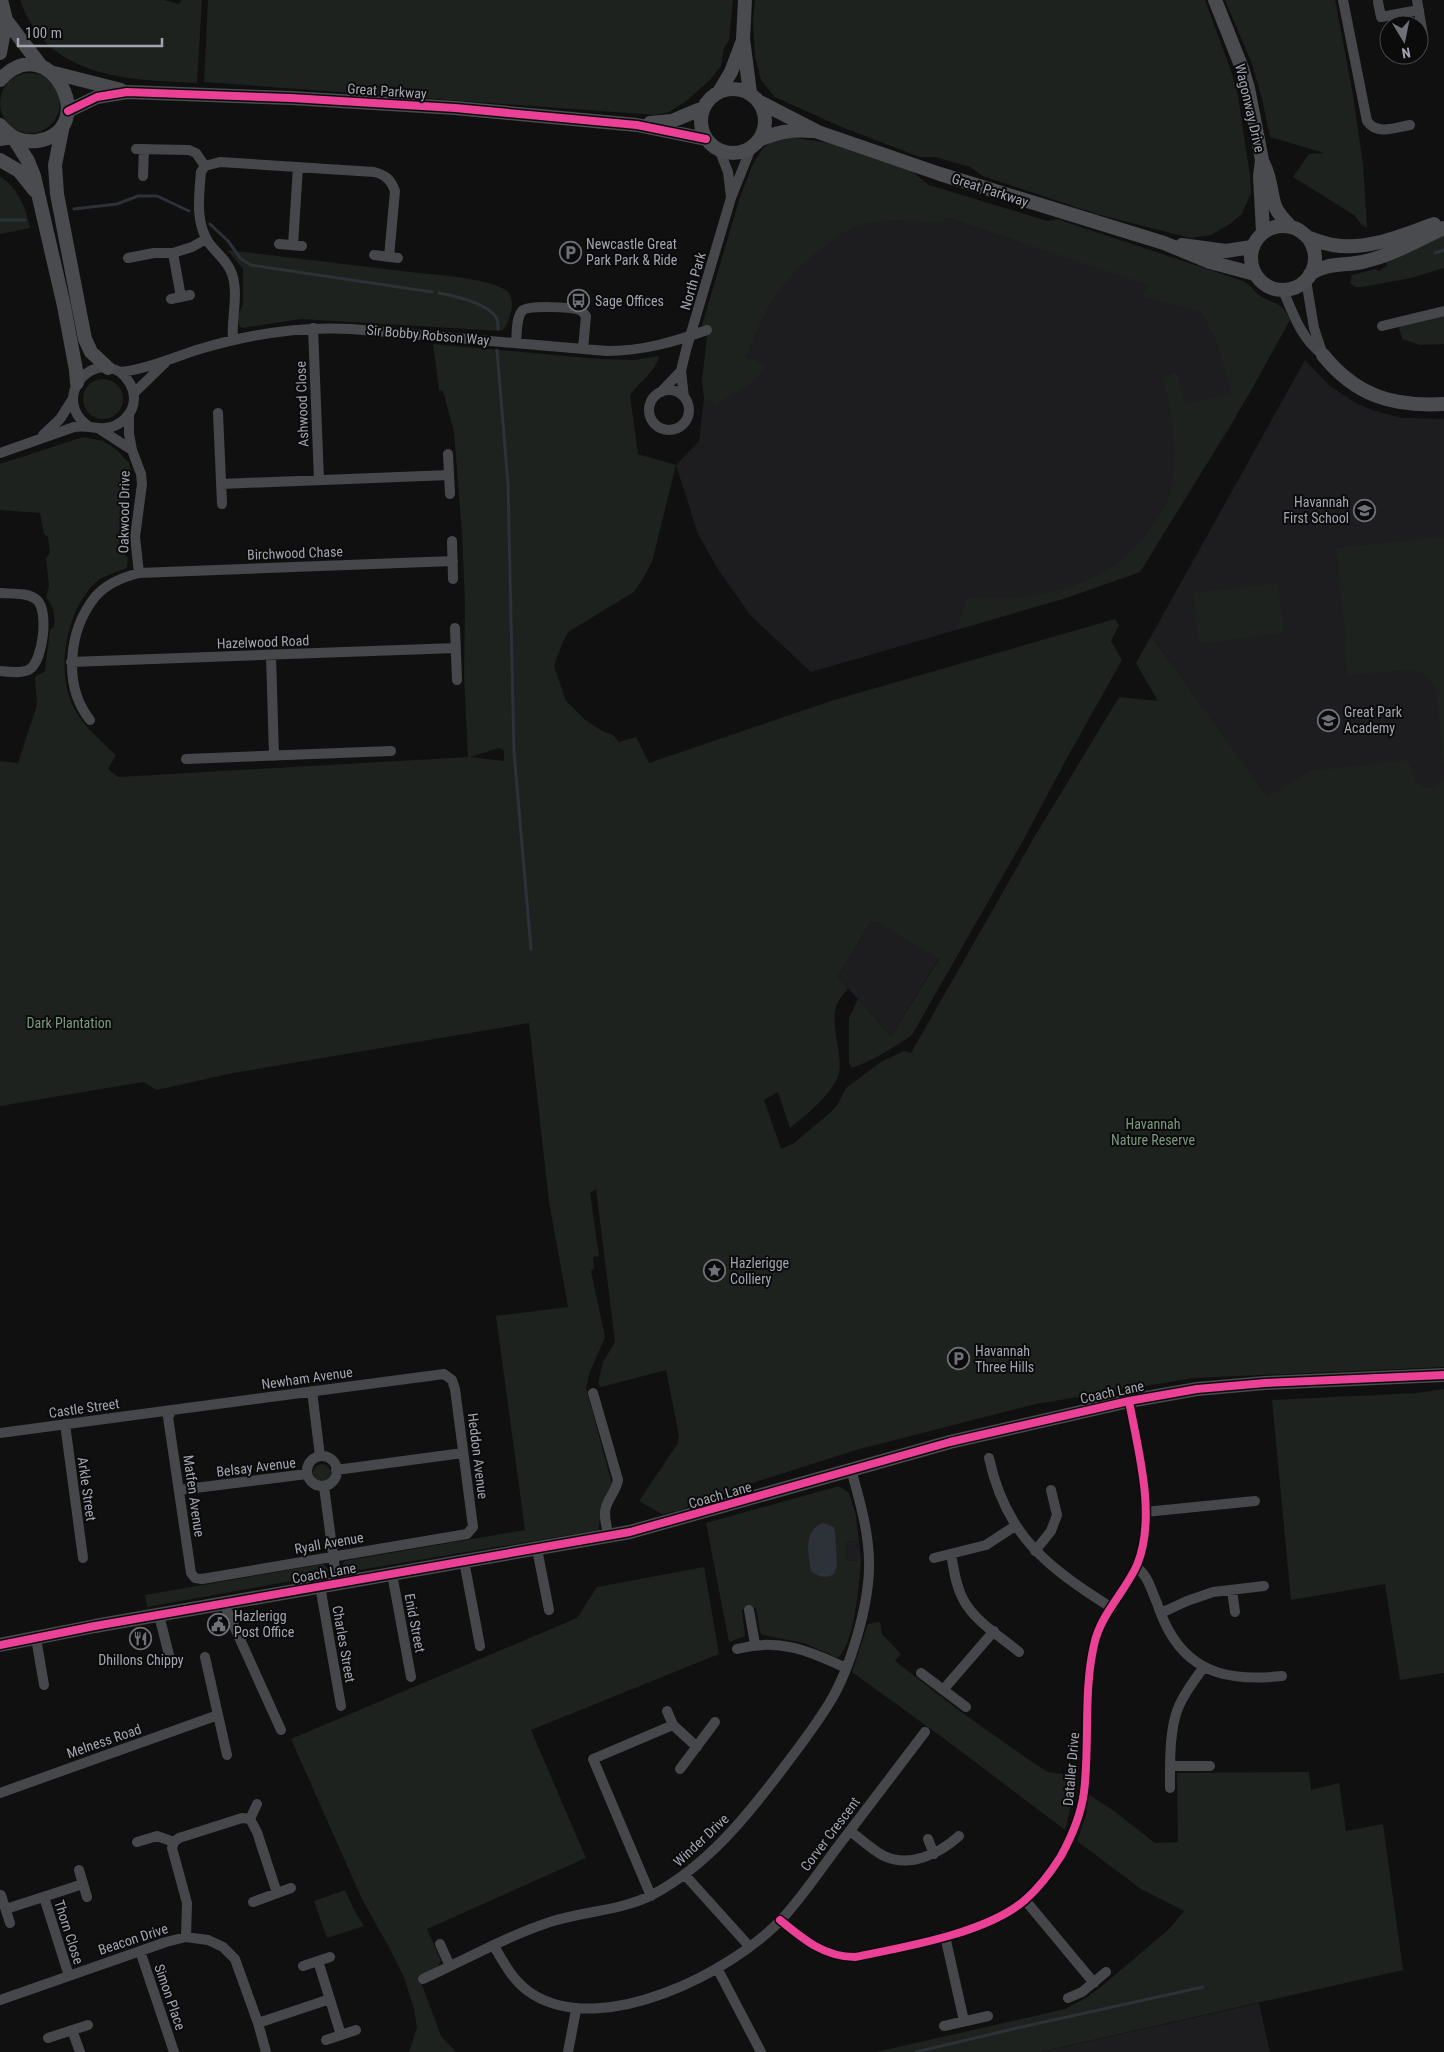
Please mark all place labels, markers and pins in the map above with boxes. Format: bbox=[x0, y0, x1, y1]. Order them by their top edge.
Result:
place label: Newcastle Great Park Park & Ride bbox=[586, 236, 678, 268]
parking icon: Newcastle Great Park Park & Ride bbox=[558, 240, 582, 264]
bus stop icon: Sage Offices bbox=[567, 289, 591, 313]
place label: Sage Offices bbox=[595, 293, 664, 309]
place label: Havannah First School bbox=[1283, 494, 1349, 526]
school or university icon: Havannah First School bbox=[1353, 498, 1377, 522]
place label: Great Park Academy bbox=[1344, 704, 1403, 736]
school or university icon: Great Park Academy bbox=[1316, 708, 1340, 732]
place label: Hazlerigge Colliery bbox=[730, 1255, 790, 1287]
place icon: Hazlerigge Colliery bbox=[702, 1259, 726, 1283]
place label: Havannah Three Hills bbox=[975, 1343, 1034, 1375]
parking icon: Havannah Three Hills bbox=[947, 1347, 971, 1371]
place label: Hazlerigg Post Office bbox=[234, 1608, 295, 1640]
public building icon: Hazlerigg Post Office bbox=[206, 1612, 230, 1636]
restaurant icon: Dhillons Chippy bbox=[129, 1626, 153, 1650]
place label: Dhillons Chippy bbox=[98, 1652, 184, 1668]

